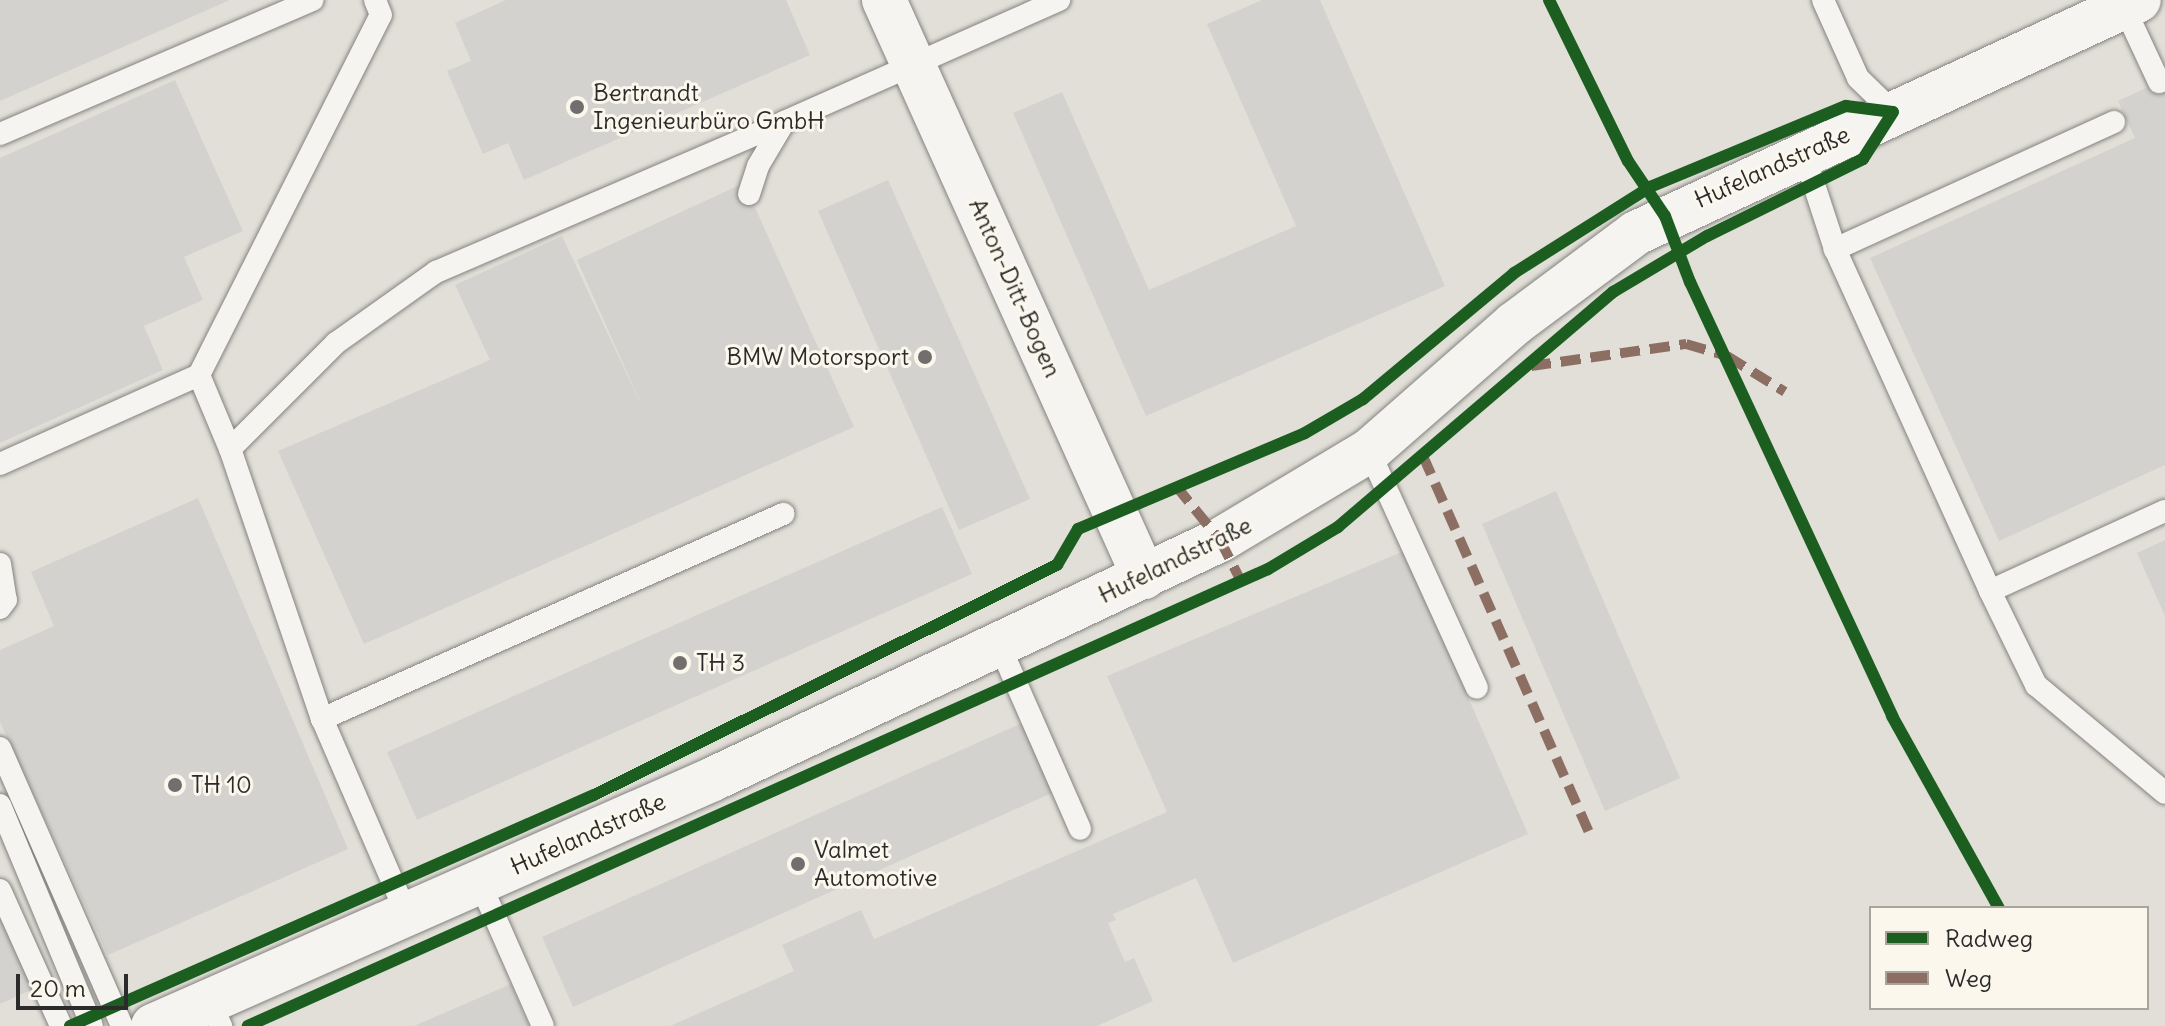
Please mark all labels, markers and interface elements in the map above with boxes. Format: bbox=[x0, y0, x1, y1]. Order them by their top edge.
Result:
place label: Bertrandt Ingenieurbüro GmbH bbox=[593, 79, 824, 135]
marker: Bertrandt Ingenieurbüro GmbH bbox=[568, 98, 586, 116]
street label: Hufelandstraße bbox=[1690, 120, 1854, 214]
street label: Anton-Ditt-Bogen bbox=[963, 194, 1067, 382]
place label: BMW Motorsport bbox=[726, 343, 909, 371]
marker: BMW Motorsport bbox=[916, 348, 934, 366]
street label: Hufelandstraße bbox=[1094, 511, 1256, 609]
place label: TH 3 bbox=[696, 649, 745, 677]
marker: TH 3 bbox=[671, 654, 689, 672]
place label: TH 10 bbox=[191, 771, 252, 799]
marker: TH 10 bbox=[166, 776, 184, 794]
street label: Hufelandstraße bbox=[506, 787, 670, 881]
place label: Valmet Automotive bbox=[814, 836, 937, 892]
marker: Valmet Automotive bbox=[789, 855, 807, 873]
legend bbox=[1869, 906, 2149, 1010]
text: Radweg bbox=[1945, 923, 2033, 953]
scale bar bbox=[20, 958, 132, 1008]
text: Weg bbox=[1945, 963, 1992, 993]
text: 20 m bbox=[30, 973, 86, 1003]

